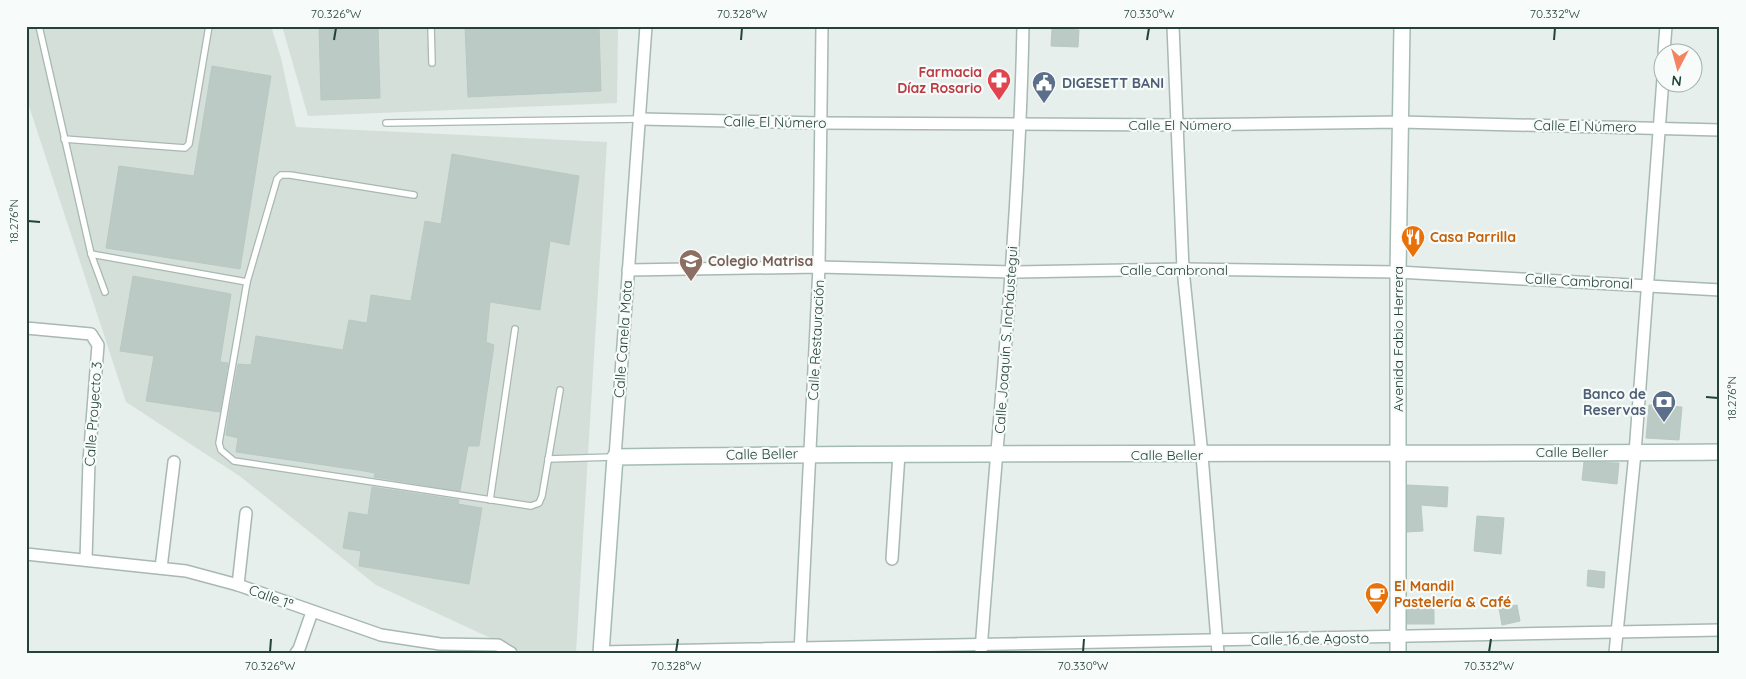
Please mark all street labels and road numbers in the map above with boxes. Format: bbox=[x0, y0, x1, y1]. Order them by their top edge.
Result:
street label: Calle El Número bbox=[723, 112, 827, 132]
street label: Calle El Número bbox=[1128, 116, 1232, 134]
street label: Calle El Número bbox=[1533, 116, 1637, 136]
street label: Calle Joaquín S. Incháustegui bbox=[990, 246, 1022, 434]
street label: Calle Cambronal bbox=[1120, 261, 1228, 279]
street label: Avenida Fabio Herrera bbox=[1389, 266, 1407, 412]
street label: Calle Cambronal bbox=[1525, 269, 1633, 293]
street label: Calle Canela Mota bbox=[610, 279, 636, 399]
street label: Calle Restauración bbox=[804, 279, 828, 401]
street label: Calle Proyecto 3 bbox=[80, 361, 106, 467]
street label: Calle Beller bbox=[1536, 443, 1609, 461]
street label: Calle Beller bbox=[726, 444, 799, 464]
street label: Calle Beller bbox=[1131, 446, 1204, 464]
street label: Calle 1ª bbox=[246, 581, 296, 613]
street label: Calle 16 de Agosto bbox=[1251, 629, 1369, 649]

